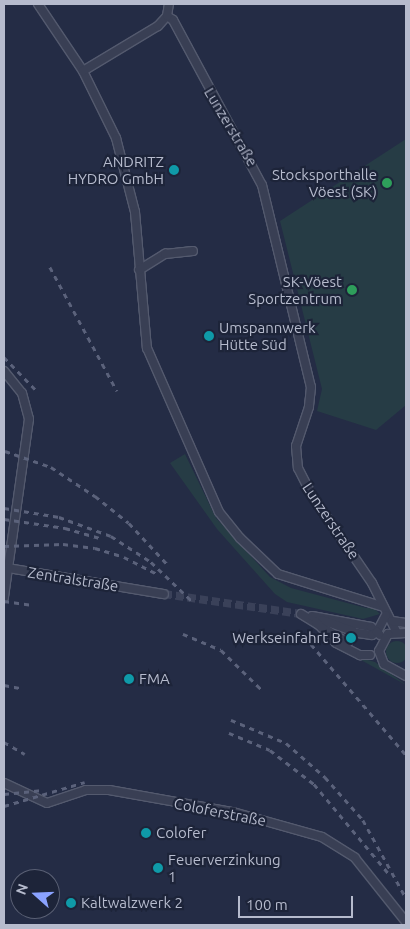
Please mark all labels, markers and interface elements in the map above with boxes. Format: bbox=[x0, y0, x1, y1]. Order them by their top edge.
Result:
street label: Lunzerstraße bbox=[200, 84, 262, 170]
place label: ANDRITZ HYDRO GmbH bbox=[68, 152, 164, 187]
marker: ANDRITZ HYDRO GmbH bbox=[168, 164, 180, 176]
place label: Stocksporthalle Vöest (SK) bbox=[272, 165, 377, 200]
marker: Stocksporthalle Vöest (SK) bbox=[381, 177, 393, 189]
place label: SK-Vöest Sportzentrum bbox=[248, 272, 342, 307]
marker: SK-Vöest Sportzentrum bbox=[346, 284, 358, 296]
place label: Umspannwerk Hütte Süd bbox=[219, 318, 315, 353]
marker: Umspannwerk Hütte Süd bbox=[203, 330, 215, 342]
street label: Lunzerstraße bbox=[299, 479, 363, 563]
street label: Zentralstraße bbox=[26, 563, 120, 595]
place label: Werkseinfahrt B bbox=[232, 629, 341, 647]
marker: Werkseinfahrt B bbox=[345, 632, 357, 644]
place label: FMA bbox=[139, 670, 170, 688]
marker: FMA bbox=[123, 673, 135, 685]
street label: Coloferstraße bbox=[172, 794, 268, 830]
place label: Colofer bbox=[156, 824, 206, 842]
marker: Colofer bbox=[140, 827, 152, 839]
place label: Feuerverzinkung 1 bbox=[168, 850, 281, 885]
marker: Feuerverzinkung 1 bbox=[152, 862, 164, 874]
north arrow bbox=[10, 869, 60, 919]
text: N bbox=[13, 882, 31, 897]
scale bar bbox=[240, 886, 355, 918]
place label: Kaltwalzwerk 2 bbox=[81, 894, 183, 912]
text: 100 m bbox=[246, 896, 288, 913]
marker: Kaltwalzwerk 2 bbox=[65, 897, 77, 909]

